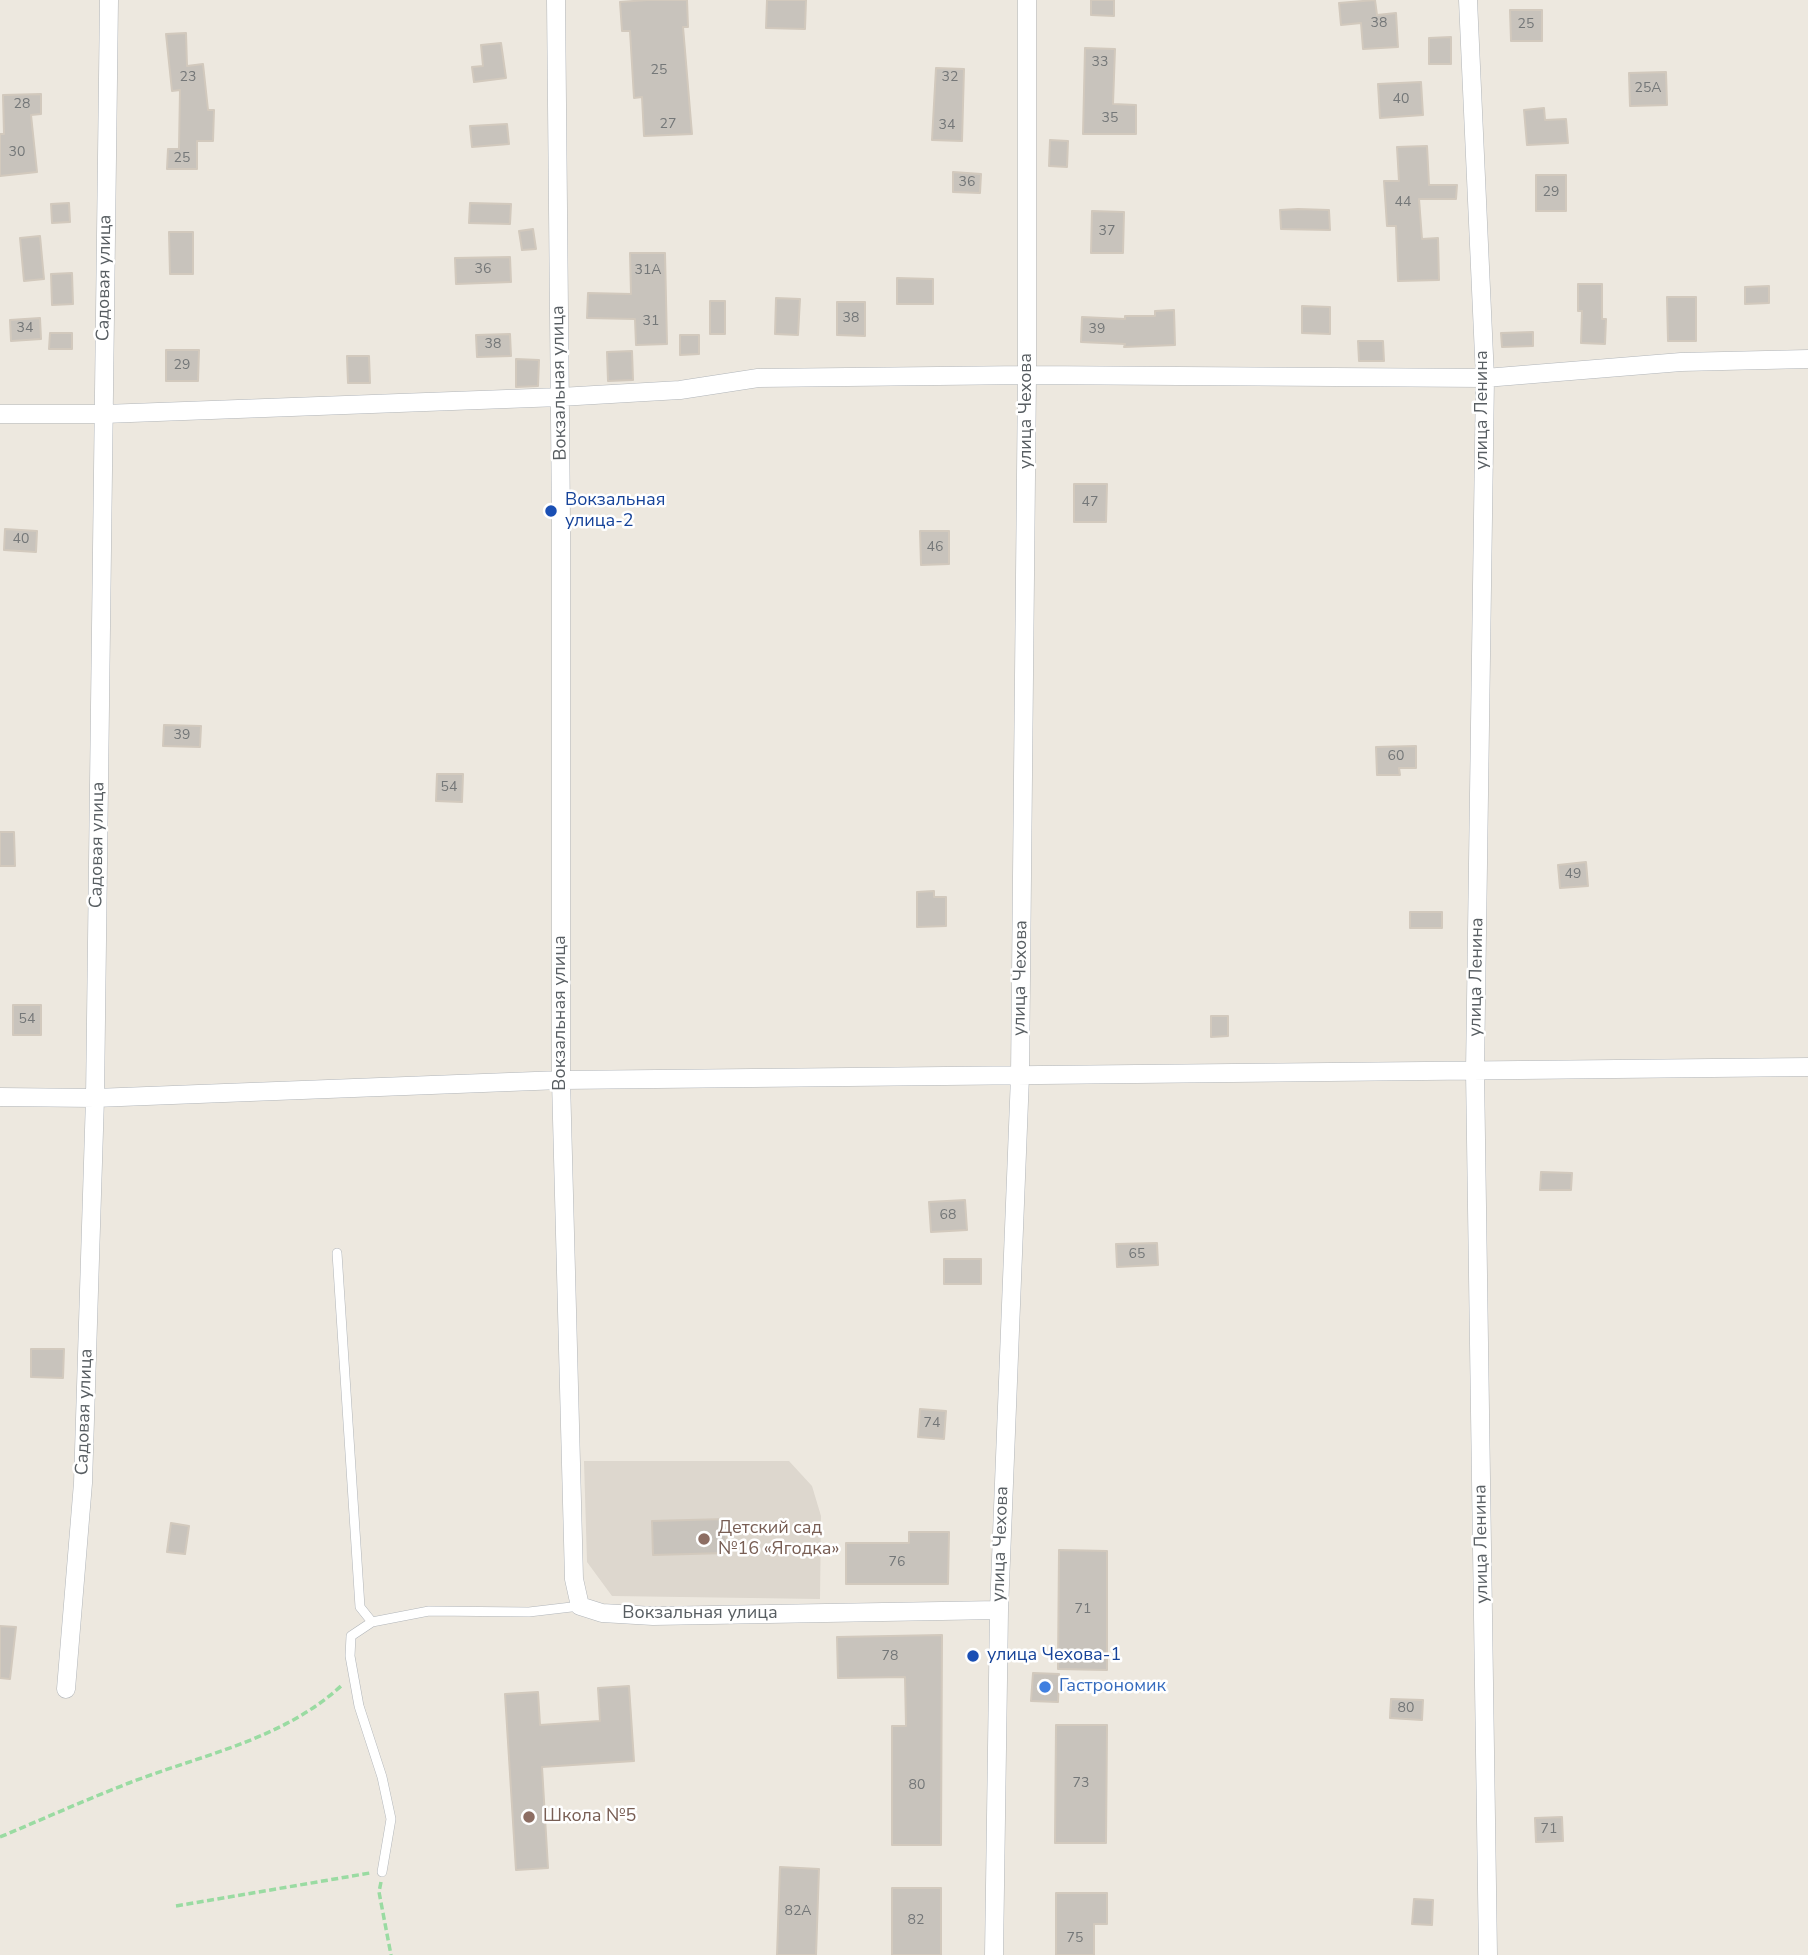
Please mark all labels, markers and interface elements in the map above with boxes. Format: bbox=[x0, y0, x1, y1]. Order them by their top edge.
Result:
house number: 38 bbox=[1371, 16, 1387, 32]
house number: 25 bbox=[1518, 17, 1534, 33]
house number: 33 bbox=[1092, 55, 1108, 71]
house number: 25 bbox=[651, 63, 667, 79]
house number: 23 bbox=[180, 70, 196, 86]
house number: 32 bbox=[942, 70, 958, 86]
house number: 25А bbox=[1634, 81, 1662, 97]
house number: 40 bbox=[1393, 92, 1409, 108]
house number: 28 bbox=[14, 97, 30, 113]
house number: 35 bbox=[1102, 111, 1118, 127]
house number: 27 bbox=[660, 117, 676, 133]
house number: 34 bbox=[939, 118, 955, 134]
house number: 30 bbox=[9, 145, 25, 161]
house number: 25 bbox=[174, 151, 190, 167]
house number: 36 bbox=[959, 175, 975, 191]
house number: 29 bbox=[1543, 185, 1559, 201]
house number: 44 bbox=[1395, 195, 1411, 211]
street label: Садовая улица bbox=[93, 215, 117, 341]
house number: 37 bbox=[1099, 224, 1115, 240]
house number: 36 bbox=[475, 262, 491, 278]
house number: 31А bbox=[634, 263, 662, 279]
street label: Вокзальная улица bbox=[548, 305, 572, 461]
house number: 38 bbox=[843, 311, 859, 327]
house number: 31 bbox=[643, 314, 659, 330]
house number: 34 bbox=[17, 321, 33, 337]
house number: 39 bbox=[1089, 322, 1105, 338]
house number: 38 bbox=[485, 337, 501, 353]
street label: улица Ленина bbox=[1472, 350, 1494, 470]
street label: улица Чехова bbox=[1016, 353, 1038, 469]
house number: 29 bbox=[174, 358, 190, 374]
place label: Вокзальная улица-2 bbox=[565, 490, 665, 532]
house number: 47 bbox=[1082, 495, 1098, 511]
marker: Вокзальная улица-2 bbox=[543, 503, 559, 519]
house number: 40 bbox=[13, 532, 29, 548]
house number: 46 bbox=[927, 540, 943, 556]
house number: 39 bbox=[174, 728, 190, 744]
house number: 60 bbox=[1388, 749, 1404, 765]
house number: 54 bbox=[441, 780, 457, 796]
street label: Садовая улица bbox=[86, 782, 110, 908]
house number: 49 bbox=[1565, 867, 1581, 883]
street label: улица Ленина bbox=[1465, 917, 1489, 1037]
street label: улица Чехова bbox=[1009, 920, 1033, 1036]
street label: Вокзальная улица bbox=[550, 935, 572, 1091]
house number: 54 bbox=[19, 1012, 35, 1028]
house number: 68 bbox=[940, 1208, 956, 1224]
house number: 65 bbox=[1129, 1247, 1145, 1263]
street label: Садовая улица bbox=[72, 1348, 98, 1476]
house number: 74 bbox=[924, 1416, 940, 1432]
street label: улица Ленина bbox=[1470, 1484, 1494, 1604]
street label: улица Чехова bbox=[988, 1486, 1014, 1602]
place label: Детский сад №16 «Ягодка» bbox=[718, 1518, 839, 1560]
marker: Детский сад №16 «Ягодка» bbox=[696, 1531, 712, 1547]
house number: 76 bbox=[889, 1555, 905, 1571]
house number: 71 bbox=[1075, 1602, 1091, 1618]
street label: Вокзальная улица bbox=[622, 1603, 778, 1625]
place label: улица Чехова-1 bbox=[987, 1645, 1121, 1667]
marker: улица Чехова-1 bbox=[965, 1648, 981, 1664]
house number: 78 bbox=[882, 1649, 898, 1665]
place label: Гастрономик bbox=[1059, 1676, 1166, 1698]
marker: Гастрономик bbox=[1037, 1679, 1053, 1695]
house number: 80 bbox=[1398, 1701, 1414, 1717]
house number: 73 bbox=[1073, 1776, 1089, 1792]
house number: 80 bbox=[909, 1778, 925, 1794]
place label: Школа №5 bbox=[543, 1806, 636, 1828]
marker: Школа №5 bbox=[521, 1809, 537, 1825]
house number: 71 bbox=[1541, 1822, 1557, 1838]
house number: 82А bbox=[784, 1904, 812, 1920]
house number: 82 bbox=[908, 1913, 924, 1929]
house number: 75 bbox=[1067, 1931, 1083, 1947]

